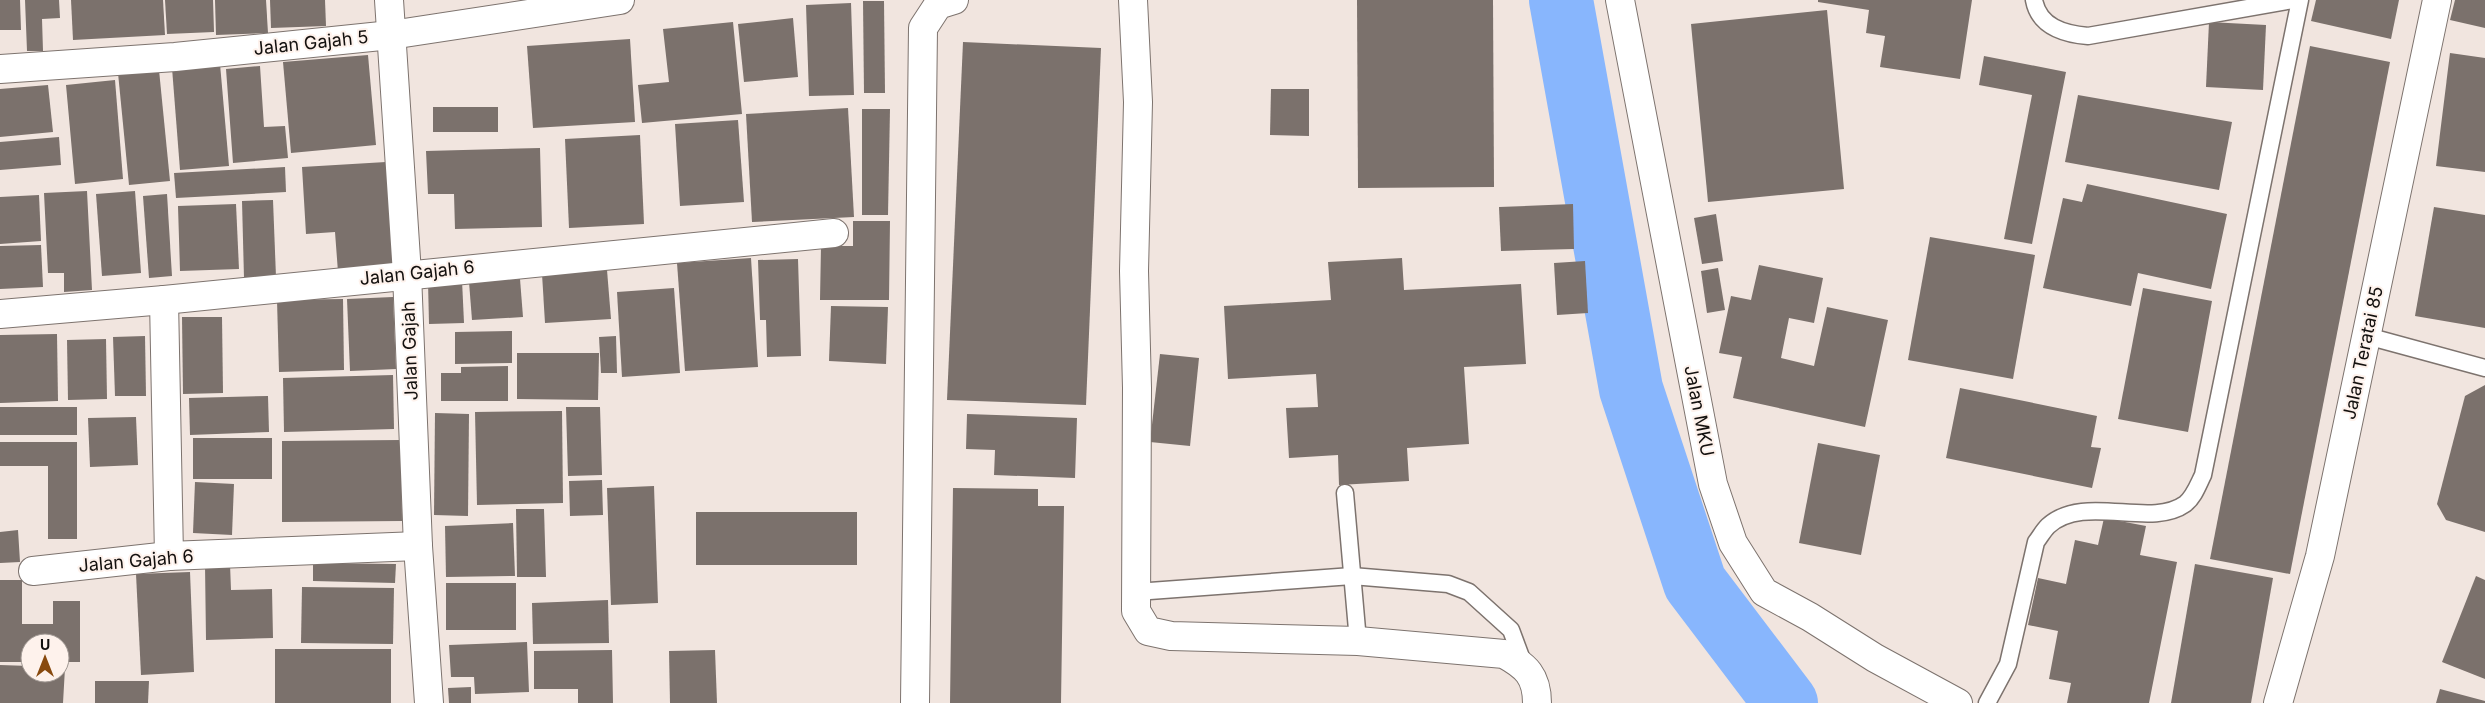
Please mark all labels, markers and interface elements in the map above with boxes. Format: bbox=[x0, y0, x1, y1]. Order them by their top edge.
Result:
street label: Jalan Gajah 5 bbox=[253, 26, 369, 59]
street label: Jalan Gajah 6 bbox=[358, 256, 475, 289]
street label: Jalan Teratai 85 bbox=[2338, 284, 2387, 421]
street label: Jalan Gajah bbox=[397, 301, 422, 401]
street label: Jalan MKU bbox=[1680, 364, 1719, 458]
street label: Jalan Gajah 6 bbox=[78, 545, 194, 576]
north arrow bbox=[20, 633, 70, 683]
text: U bbox=[40, 636, 50, 653]

